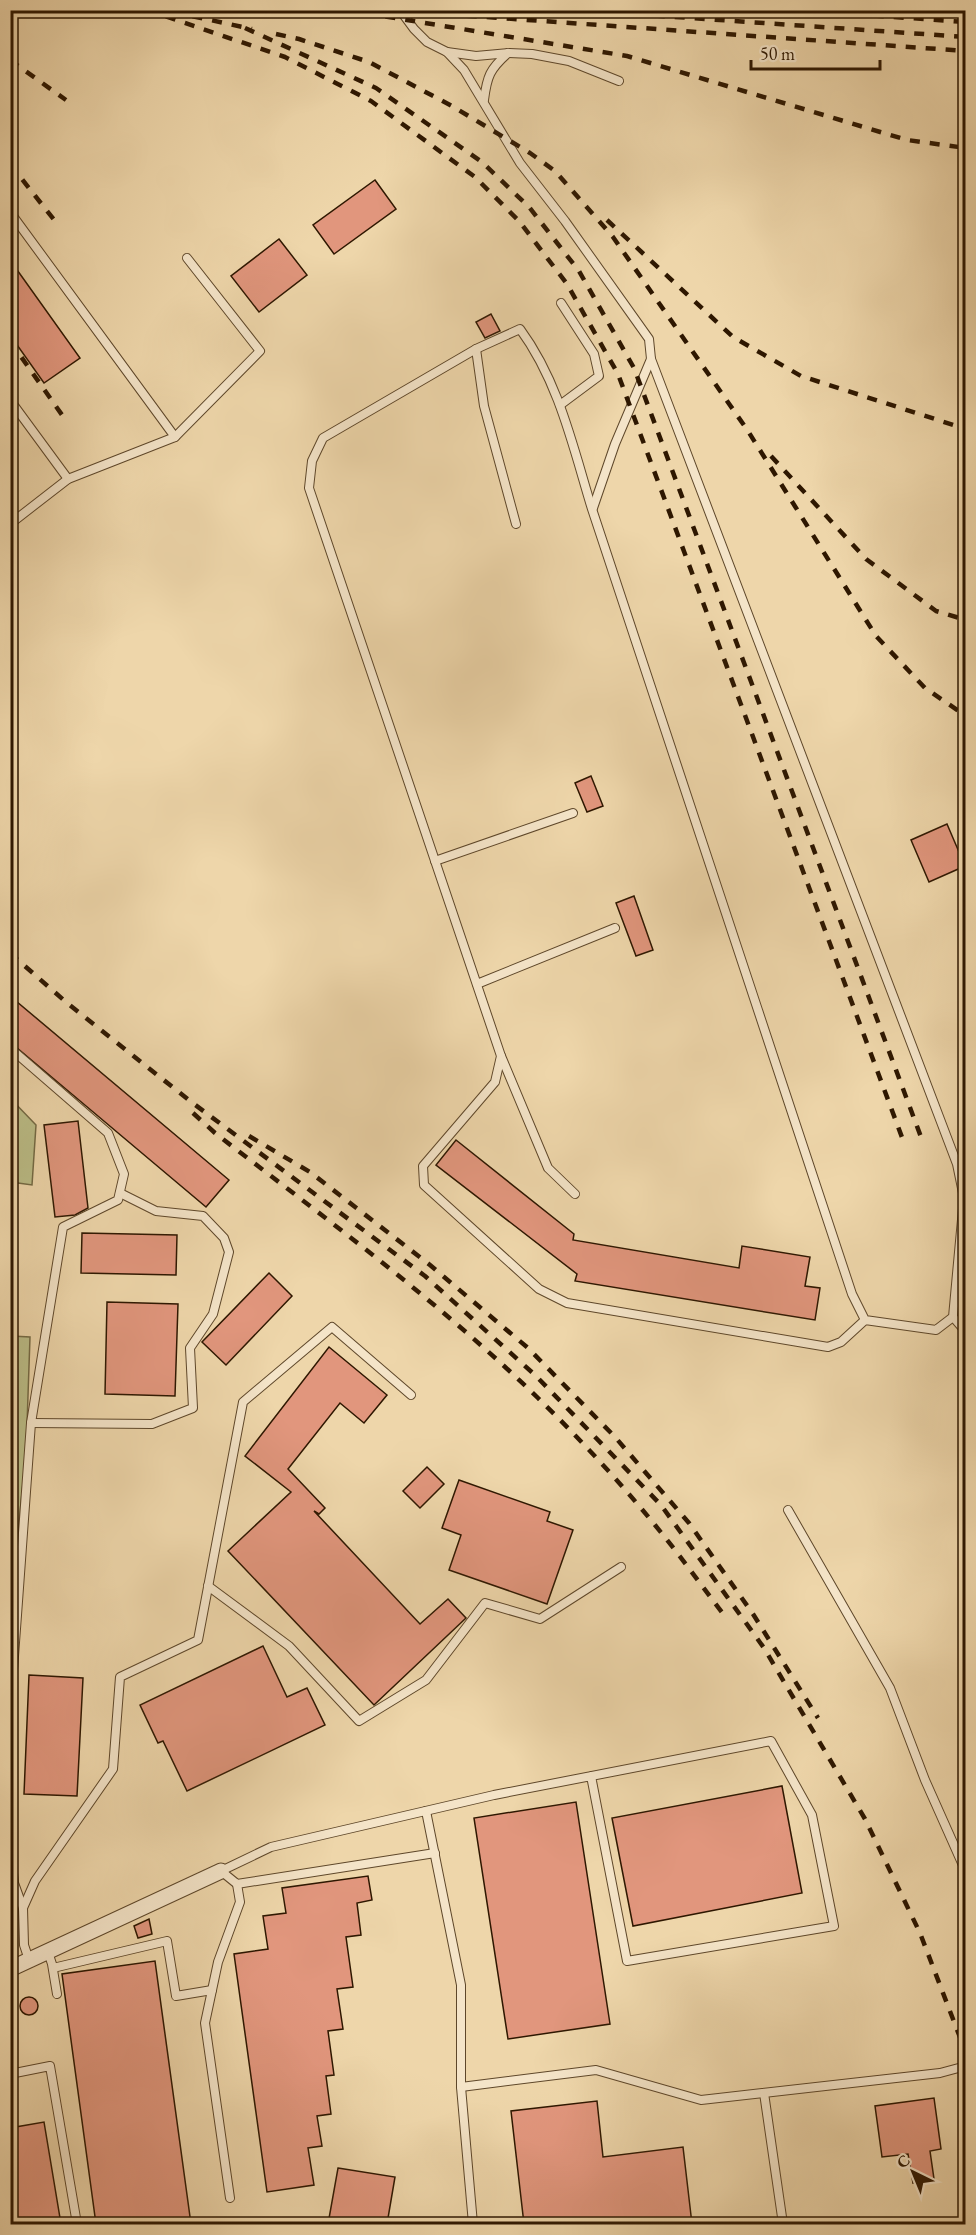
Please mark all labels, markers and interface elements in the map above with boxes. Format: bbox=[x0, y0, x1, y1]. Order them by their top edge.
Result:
scale bar bbox=[751, 33, 880, 71]
text: 50 m bbox=[760, 42, 795, 65]
north arrow bbox=[883, 2142, 943, 2202]
text: С bbox=[892, 2150, 914, 2173]

